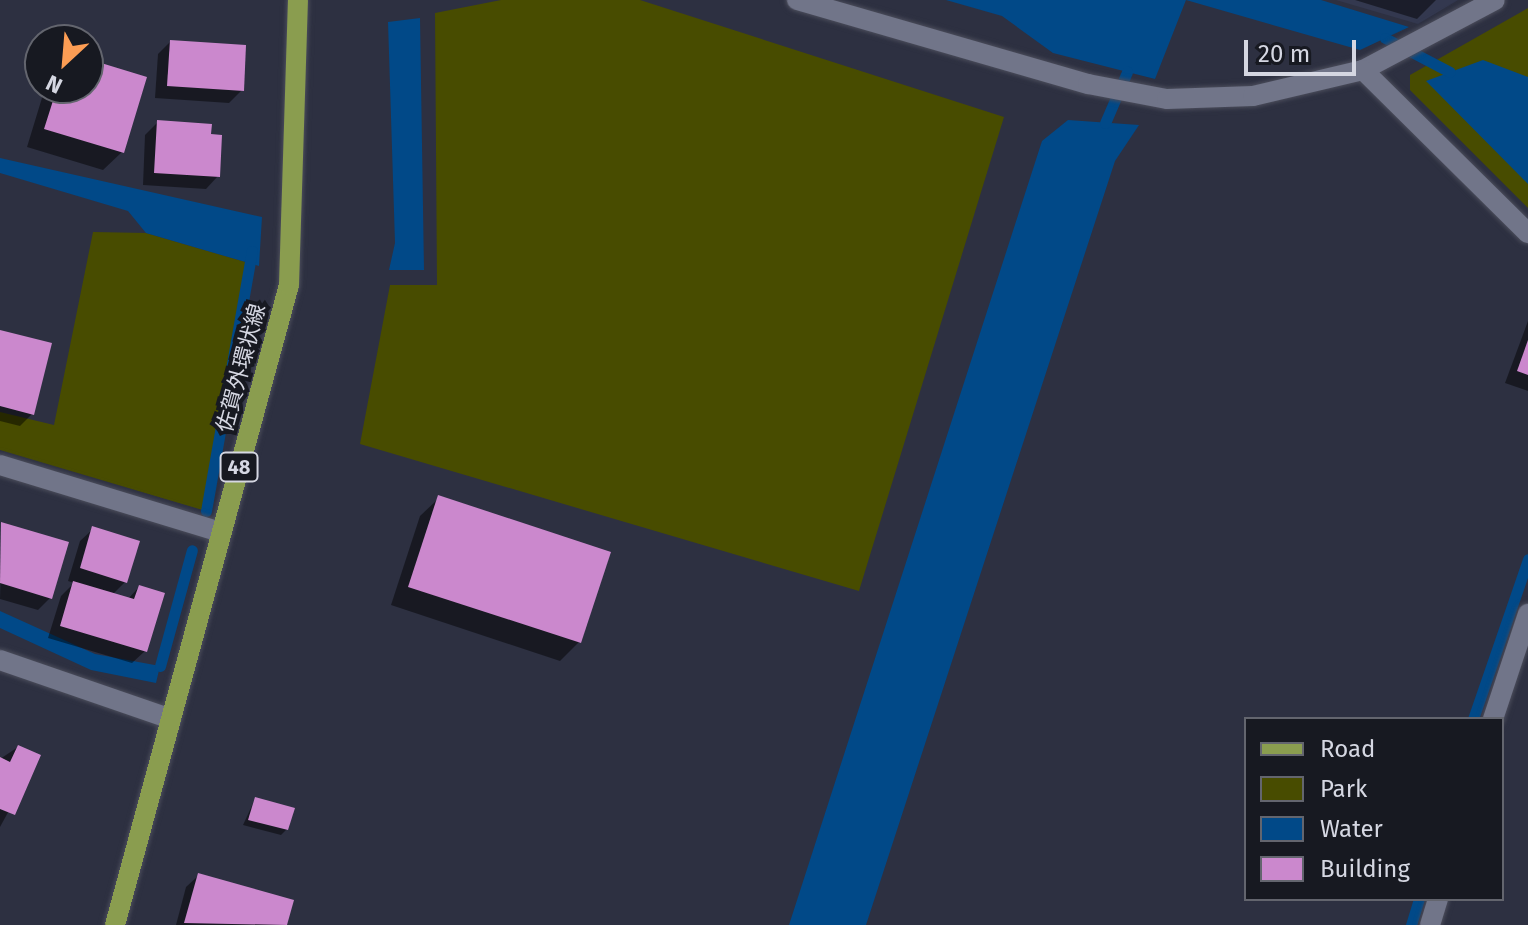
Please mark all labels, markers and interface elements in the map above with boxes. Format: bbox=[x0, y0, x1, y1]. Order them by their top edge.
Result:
north arrow bbox=[24, 24, 104, 104]
scale bar bbox=[1248, 24, 1360, 74]
text: 20 m bbox=[1258, 40, 1310, 68]
text: N bbox=[42, 69, 67, 100]
street label: 佐賀外環状線 bbox=[211, 301, 271, 435]
road number: 48 bbox=[219, 451, 259, 483]
legend bbox=[1244, 717, 1504, 901]
text: Road bbox=[1320, 735, 1375, 763]
text: Park bbox=[1320, 775, 1367, 803]
text: Water bbox=[1320, 815, 1383, 843]
text: Building bbox=[1320, 855, 1410, 883]

